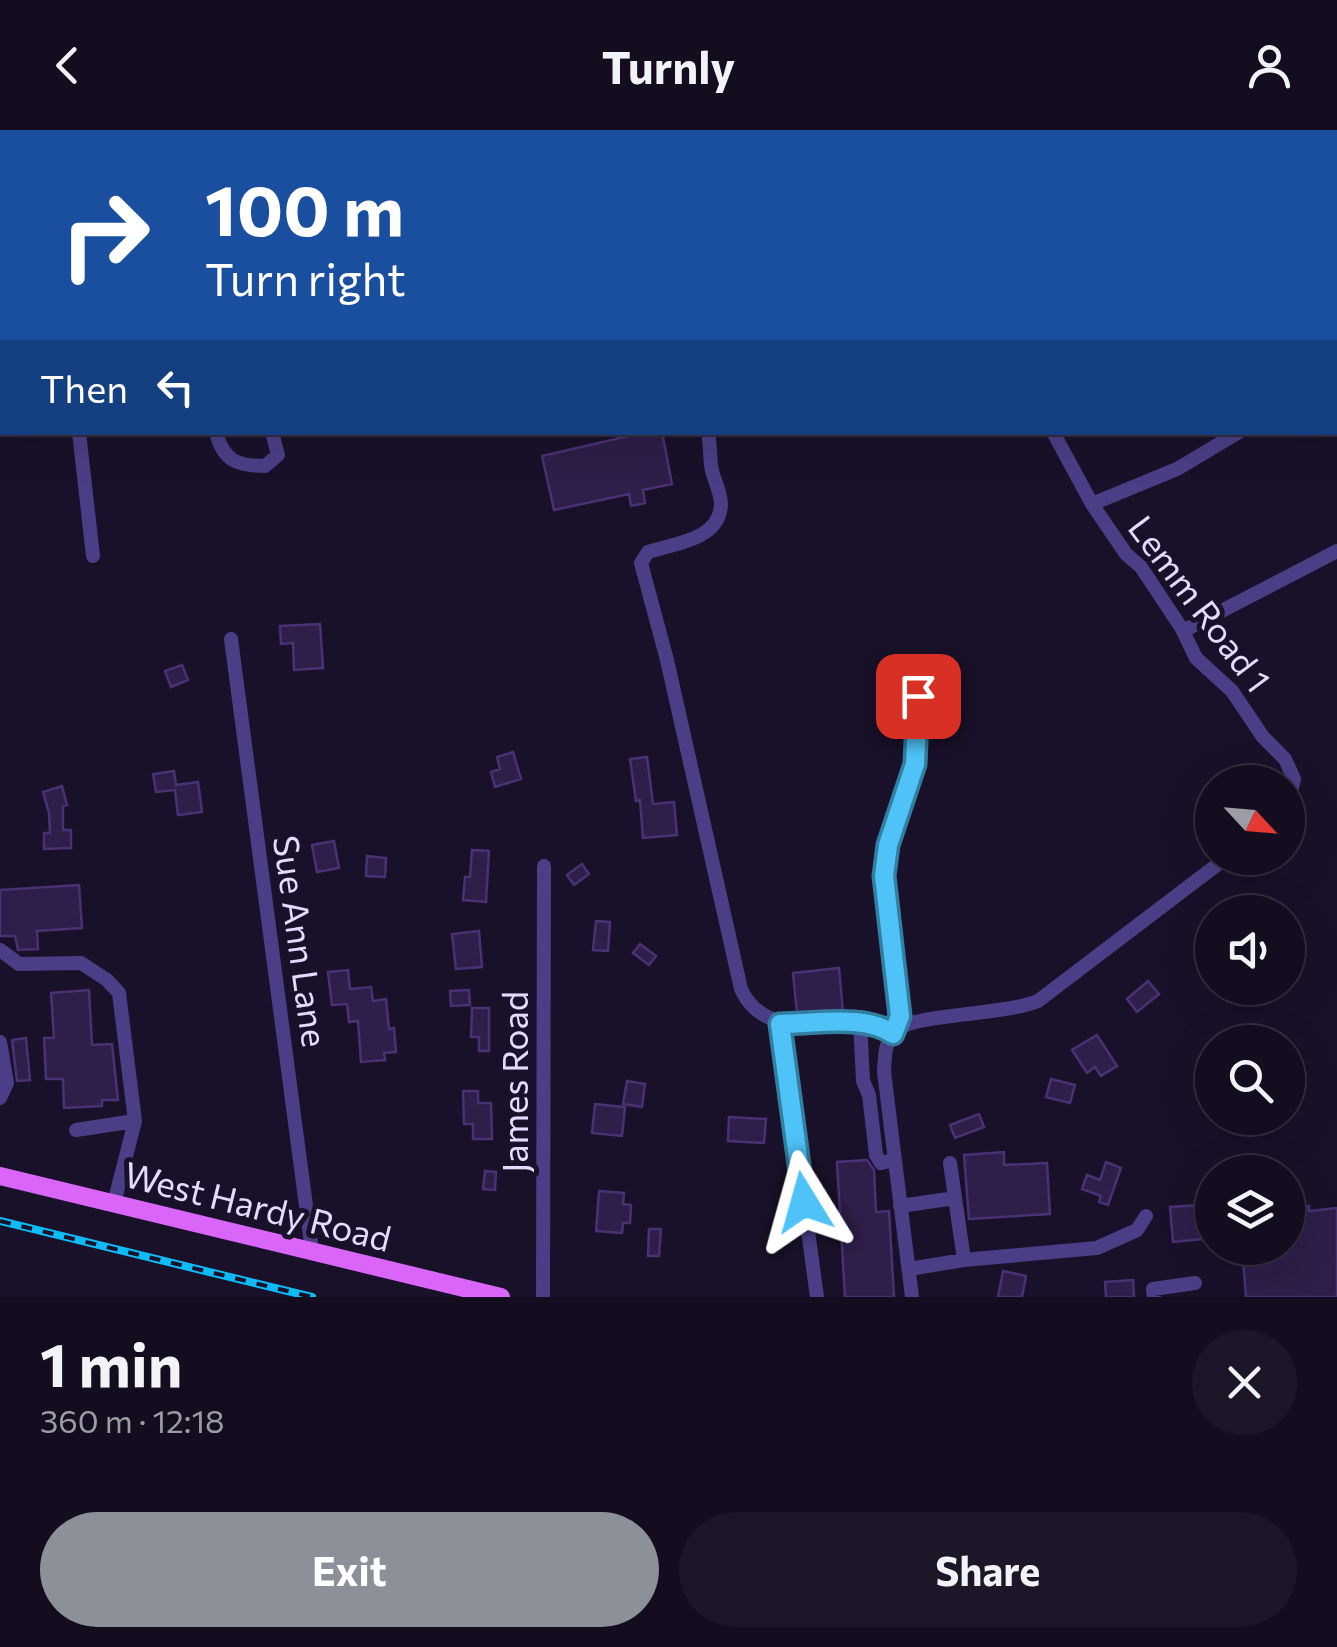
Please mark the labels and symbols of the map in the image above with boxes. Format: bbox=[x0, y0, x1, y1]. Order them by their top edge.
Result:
street label: Lemm Road 1 bbox=[1121, 506, 1281, 700]
pin bbox=[876, 654, 961, 739]
north arrow bbox=[1195, 765, 1305, 875]
street label: Sue Ann Lane bbox=[266, 833, 338, 1049]
street label: James Road bbox=[492, 991, 535, 1173]
position arrow bbox=[752, 1150, 856, 1254]
street label: West Hardy Road bbox=[120, 1151, 396, 1259]

